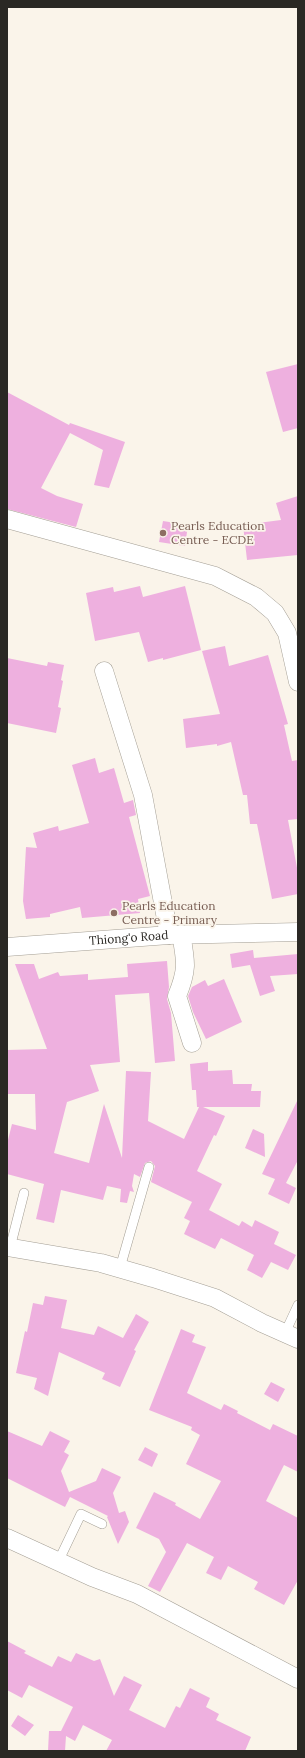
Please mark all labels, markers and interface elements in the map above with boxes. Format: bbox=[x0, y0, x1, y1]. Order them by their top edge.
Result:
place label: Pearls Education Centre - ECDE bbox=[171, 518, 265, 547]
marker: Pearls Education Centre - ECDE bbox=[158, 528, 168, 538]
place label: Pearls Education Centre - Primary bbox=[122, 898, 218, 927]
marker: Pearls Education Centre - Primary bbox=[109, 908, 119, 918]
street label: Thiong'o Road bbox=[88, 927, 169, 948]

